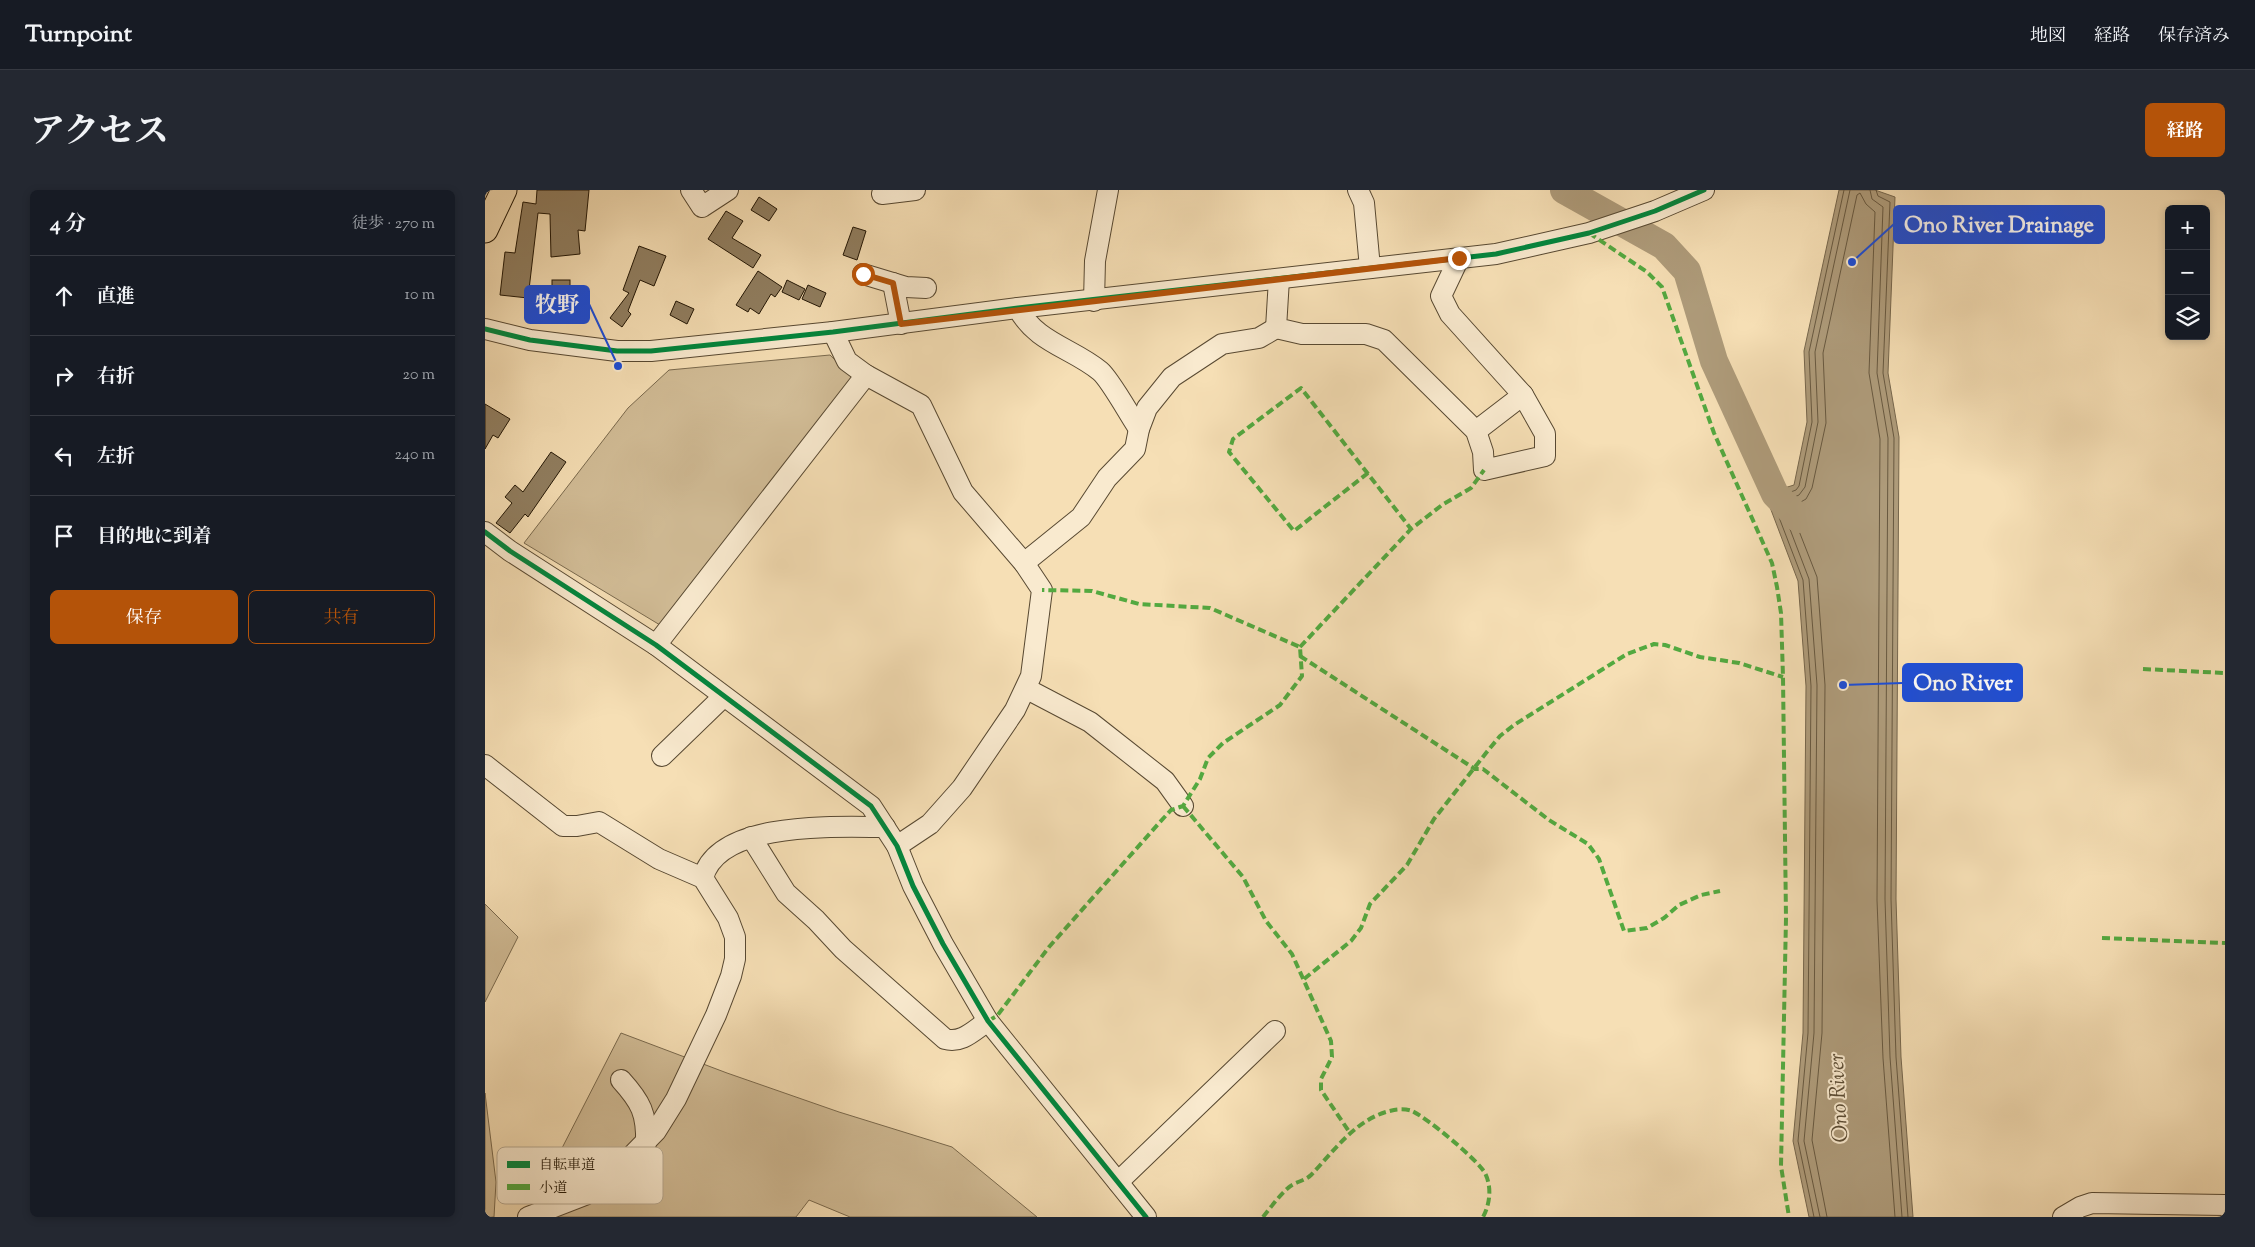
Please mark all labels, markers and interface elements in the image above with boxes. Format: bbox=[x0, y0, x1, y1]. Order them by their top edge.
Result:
text: Turnpoint bbox=[25, 18, 132, 52]
text: 地図 bbox=[2030, 24, 2066, 50]
text: 経路 bbox=[2094, 24, 2130, 50]
text: 保存済み bbox=[2158, 24, 2230, 50]
button: 経路 bbox=[2145, 103, 2225, 157]
text: アクセス bbox=[30, 108, 169, 159]
map controls bbox=[2165, 205, 2210, 340]
button: + bbox=[2165, 205, 2210, 250]
callout: Ono River Drainage bbox=[1894, 206, 2104, 243]
text: 4 分 bbox=[50, 210, 86, 240]
text: Ono River Drainage bbox=[1904, 211, 2094, 243]
text: 徒歩 · 270 m bbox=[352, 213, 435, 236]
route end bbox=[1448, 247, 1471, 270]
button: − bbox=[2165, 250, 2210, 295]
route start bbox=[852, 263, 875, 286]
icon: ahead bbox=[50, 282, 78, 310]
text: 直進 bbox=[97, 284, 135, 311]
text: 10 m bbox=[405, 284, 435, 307]
callout: 牧野 bbox=[525, 286, 589, 323]
text: 牧野 bbox=[535, 291, 580, 323]
button: layers bbox=[2165, 295, 2210, 340]
icon: right bbox=[50, 362, 78, 390]
text: 右折 bbox=[97, 364, 135, 391]
text: 20 m bbox=[402, 364, 435, 387]
icon: left bbox=[50, 442, 78, 470]
text: 左折 bbox=[97, 444, 135, 471]
text: 240 m bbox=[394, 444, 435, 467]
icon: arrive bbox=[50, 522, 78, 550]
text: 目的地に到着 bbox=[97, 524, 211, 551]
button: 保存 bbox=[50, 590, 238, 644]
button: 共有 bbox=[248, 590, 435, 644]
callout: Ono River bbox=[1903, 664, 2022, 701]
text: Ono River bbox=[1913, 669, 2014, 701]
water label: Ono River bbox=[1822, 1052, 1858, 1143]
legend bbox=[497, 1147, 663, 1204]
text: 自転車道 bbox=[539, 1156, 595, 1176]
text: 小道 bbox=[539, 1179, 567, 1199]

